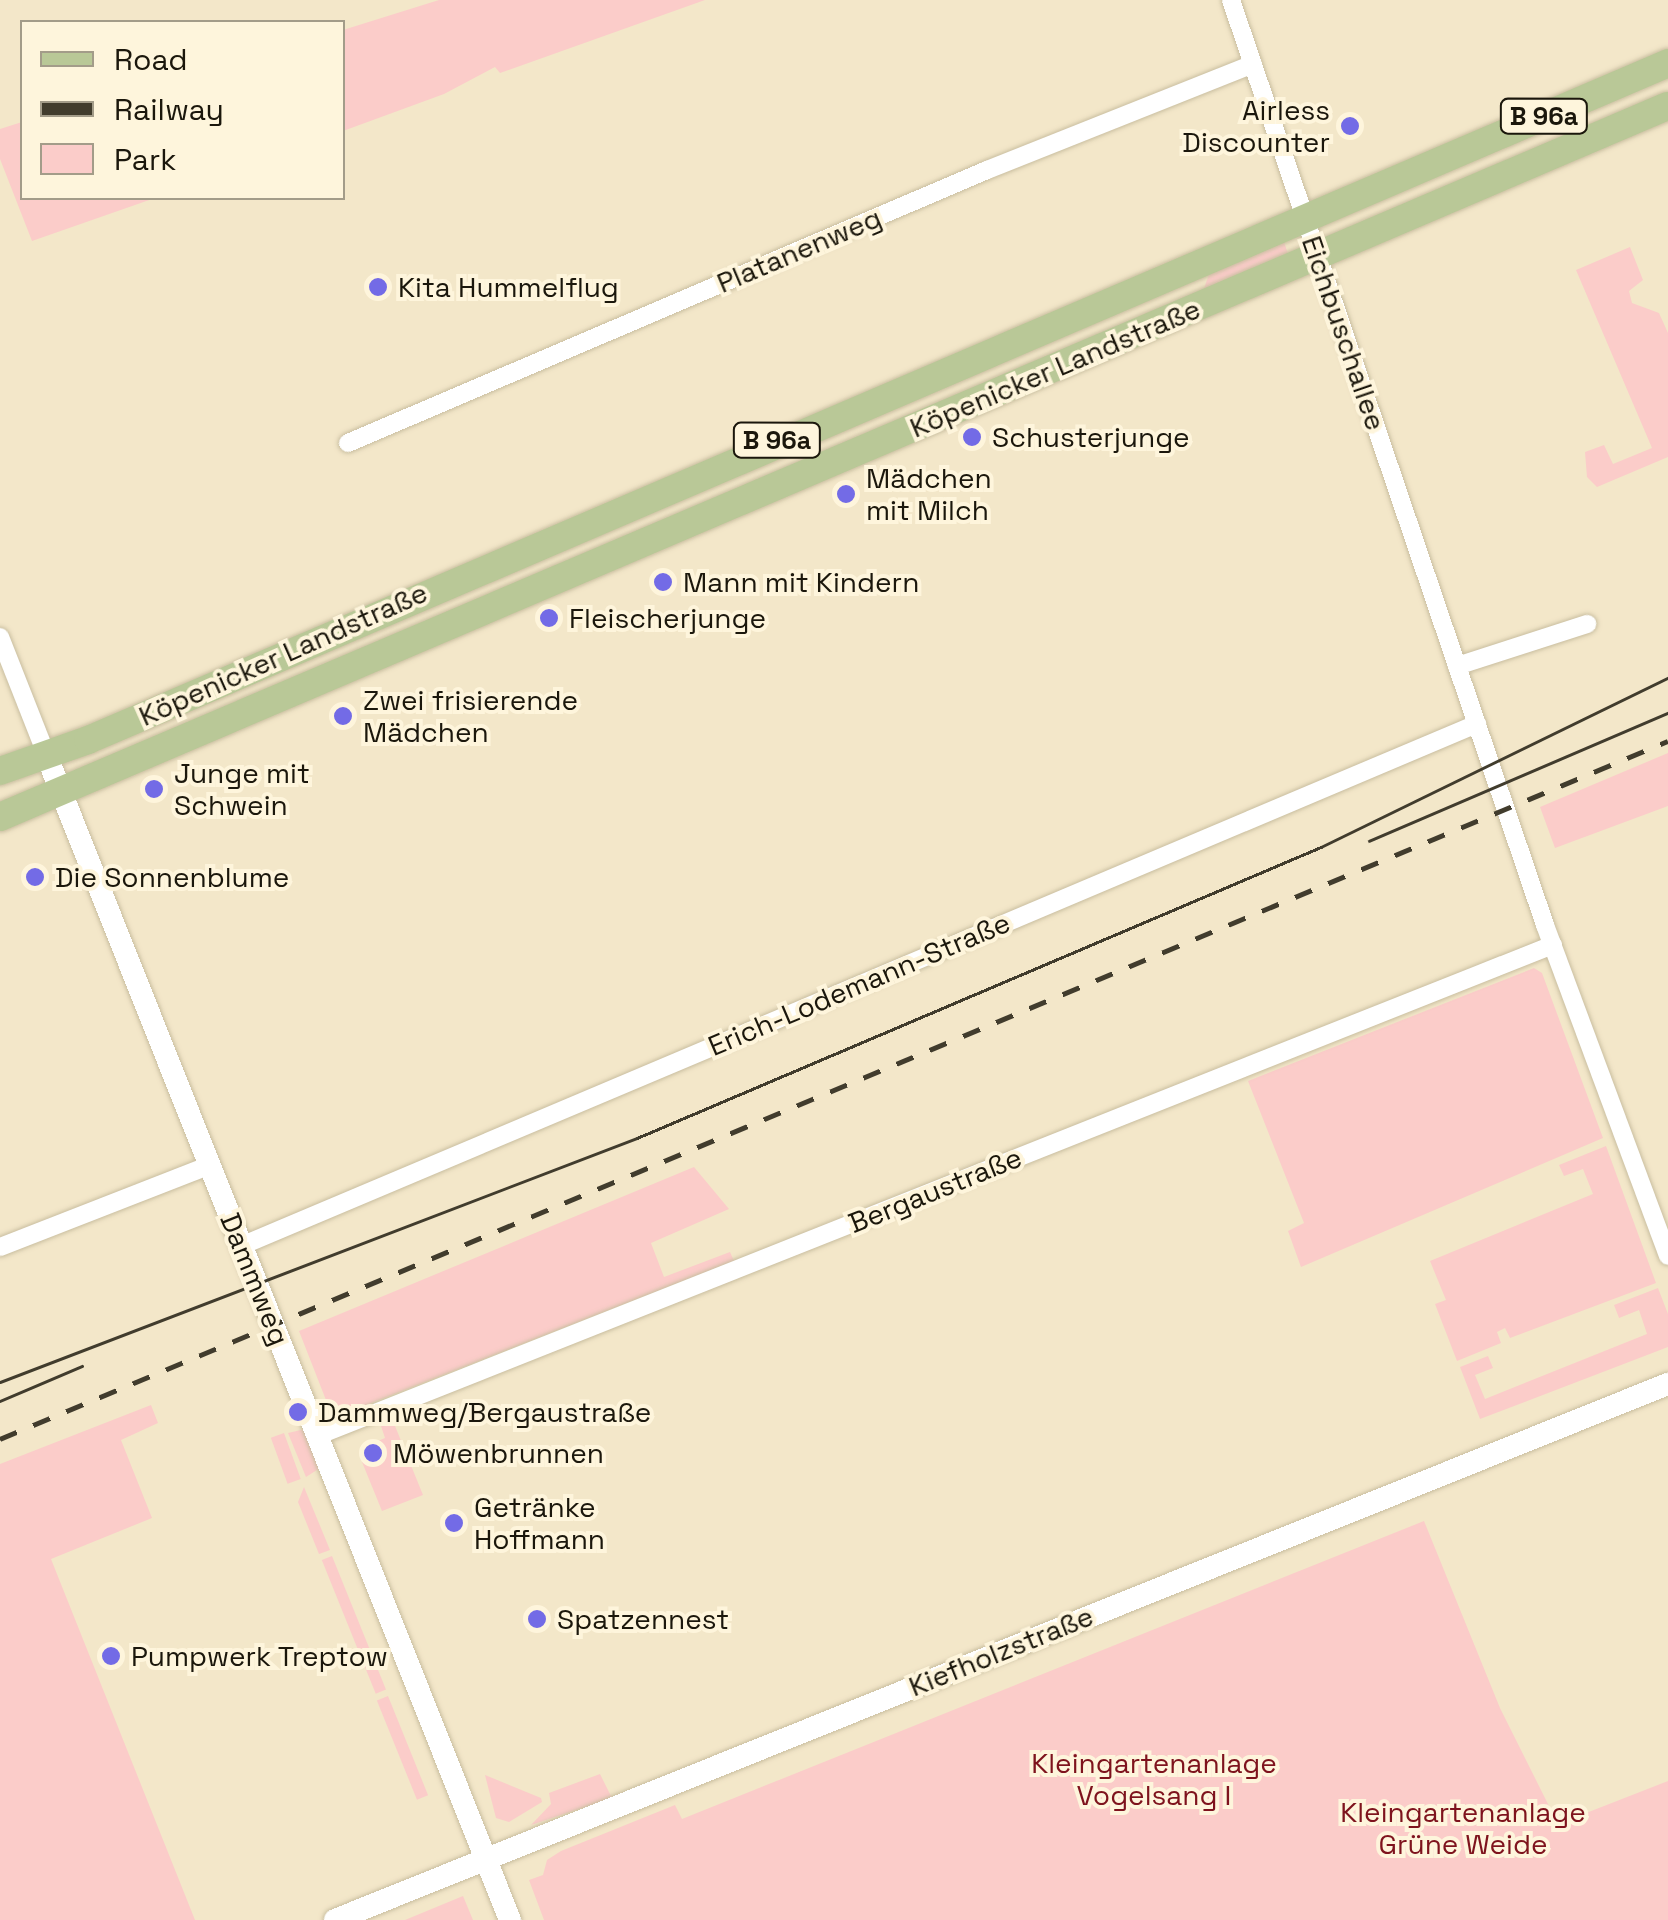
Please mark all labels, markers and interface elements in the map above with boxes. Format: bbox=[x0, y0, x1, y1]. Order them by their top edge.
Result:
legend bbox=[20, 20, 345, 200]
text: Road bbox=[114, 40, 188, 79]
text: Railway bbox=[114, 90, 224, 129]
place label: Airless Discounter bbox=[1182, 93, 1330, 159]
road number: B 96a bbox=[1499, 96, 1589, 136]
marker: Airless Discounter bbox=[1339, 115, 1361, 137]
text: Park bbox=[114, 140, 176, 179]
street label: Platanenweg bbox=[712, 200, 886, 300]
street label: Eichbuschallee bbox=[1295, 231, 1393, 435]
place label: Kita Hummelflug bbox=[398, 270, 619, 304]
marker: Kita Hummelflug bbox=[367, 276, 389, 298]
street label: Köpenicker Landstraße bbox=[905, 292, 1205, 444]
road number: B 96a bbox=[732, 420, 822, 460]
place label: Schusterjunge bbox=[992, 420, 1190, 454]
marker: Schusterjunge bbox=[961, 426, 983, 448]
place label: Mädchen mit Milch bbox=[866, 461, 992, 527]
marker: Mädchen mit Milch bbox=[835, 483, 857, 505]
place label: Mann mit Kindern bbox=[683, 565, 919, 599]
marker: Mann mit Kindern bbox=[652, 571, 674, 593]
street label: Köpenicker Landstraße bbox=[134, 575, 432, 733]
place label: Fleischerjunge bbox=[569, 601, 766, 635]
marker: Fleischerjunge bbox=[538, 607, 560, 629]
place label: Zwei frisierende Mädchen bbox=[363, 683, 578, 749]
marker: Zwei frisierende Mädchen bbox=[332, 705, 354, 727]
place label: Junge mit Schwein bbox=[174, 756, 310, 822]
marker: Junge mit Schwein bbox=[143, 778, 165, 800]
place label: Die Sonnenblume bbox=[55, 860, 289, 894]
marker: Die Sonnenblume bbox=[24, 866, 46, 888]
street label: Erich-Lodemann-Straße bbox=[703, 905, 1015, 1063]
street label: Bergaustraße bbox=[844, 1140, 1026, 1240]
street label: Dammweg bbox=[213, 1208, 297, 1350]
place label: Dammweg/Bergaustraße bbox=[318, 1395, 651, 1429]
marker: Dammweg/Bergaustraße bbox=[287, 1401, 309, 1423]
place label: Möwenbrunnen bbox=[393, 1436, 604, 1470]
marker: Möwenbrunnen bbox=[362, 1442, 384, 1464]
place label: Getränke Hoffmann bbox=[474, 1490, 605, 1556]
marker: Getränke Hoffmann bbox=[443, 1512, 465, 1534]
street label: Kiefholzstraße bbox=[904, 1599, 1098, 1703]
place label: Spatzennest bbox=[557, 1602, 729, 1636]
marker: Spatzennest bbox=[526, 1608, 548, 1630]
place label: Pumpwerk Treptow bbox=[131, 1639, 389, 1673]
marker: Pumpwerk Treptow bbox=[100, 1645, 122, 1667]
park label: Kleingartenanlage Vogelsang I bbox=[1031, 1746, 1277, 1812]
park label: Kleingartenanlage Grüne Weide bbox=[1340, 1795, 1586, 1861]

